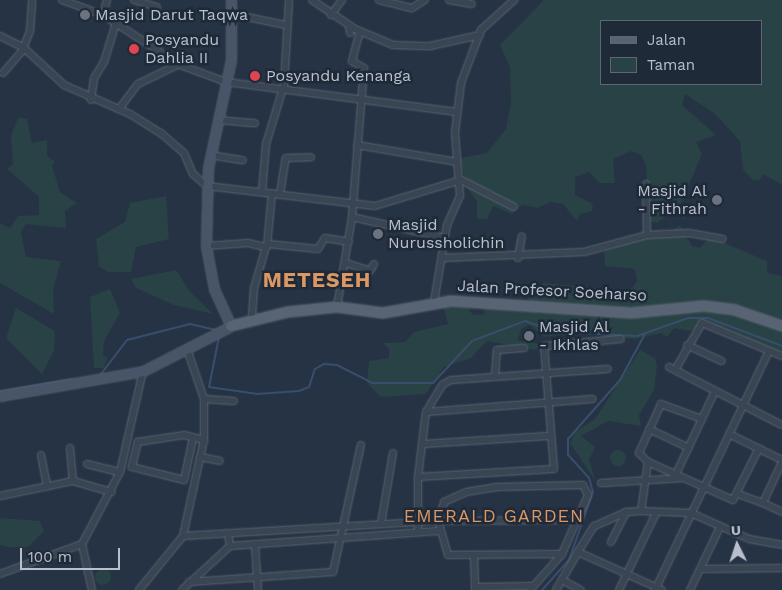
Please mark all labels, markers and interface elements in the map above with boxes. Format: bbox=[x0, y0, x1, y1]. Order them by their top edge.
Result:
place label: Masjid Darut Taqwa bbox=[95, 5, 249, 25]
marker: Masjid Darut Taqwa bbox=[79, 9, 91, 21]
legend bbox=[600, 20, 762, 85]
place label: Posyandu Dahlia II bbox=[145, 30, 219, 68]
text: Jalan bbox=[647, 31, 686, 49]
marker: Posyandu Dahlia II bbox=[127, 42, 141, 56]
text: Taman bbox=[647, 56, 695, 74]
place label: Posyandu Kenanga bbox=[266, 66, 411, 86]
marker: Posyandu Kenanga bbox=[248, 69, 262, 83]
place label: Masjid Al - Fithrah bbox=[636, 181, 707, 219]
marker: Masjid Al - Fithrah bbox=[711, 194, 723, 206]
place label: Masjid Nurussholichin bbox=[388, 215, 504, 253]
marker: Masjid Nurussholichin bbox=[372, 228, 384, 240]
district label: METESEH bbox=[262, 267, 372, 293]
street label: Jalan Profesor Soeharso bbox=[457, 276, 647, 306]
place label: Masjid Al - Ikhlas bbox=[539, 317, 610, 355]
marker: Masjid Al - Ikhlas bbox=[523, 330, 535, 342]
district label: EMERALD GARDEN bbox=[402, 505, 586, 527]
north arrow bbox=[712, 520, 762, 570]
text: U bbox=[730, 522, 741, 538]
scale bar bbox=[22, 538, 122, 570]
text: 100 m bbox=[28, 548, 72, 566]

